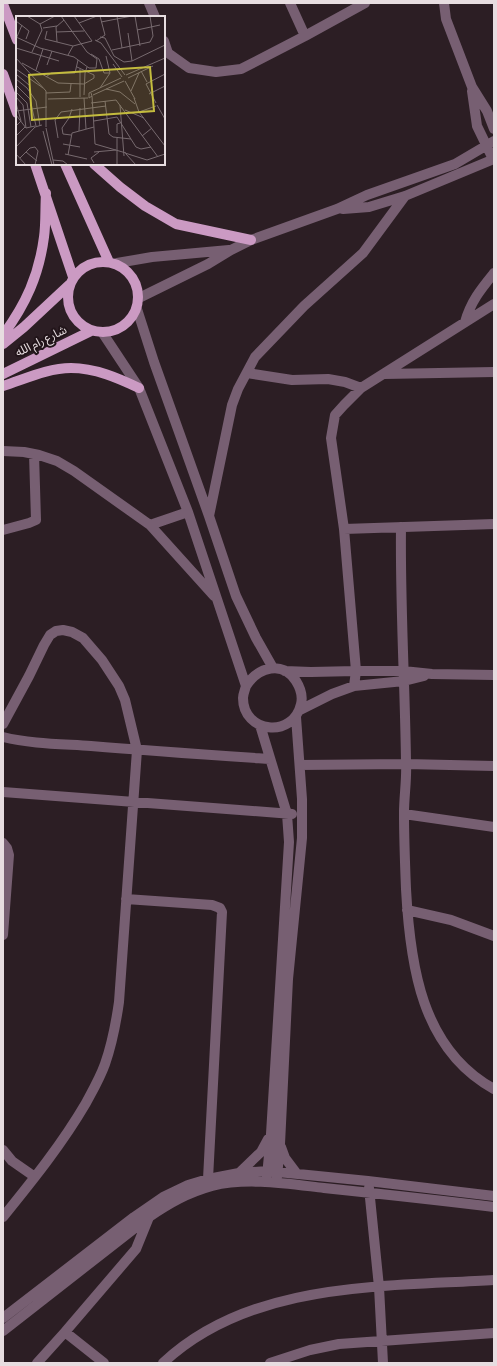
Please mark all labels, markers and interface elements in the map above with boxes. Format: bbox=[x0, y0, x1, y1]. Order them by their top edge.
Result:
inset map bbox=[16, 16, 165, 165]
street label: شارع رام الله bbox=[13, 323, 70, 361]

